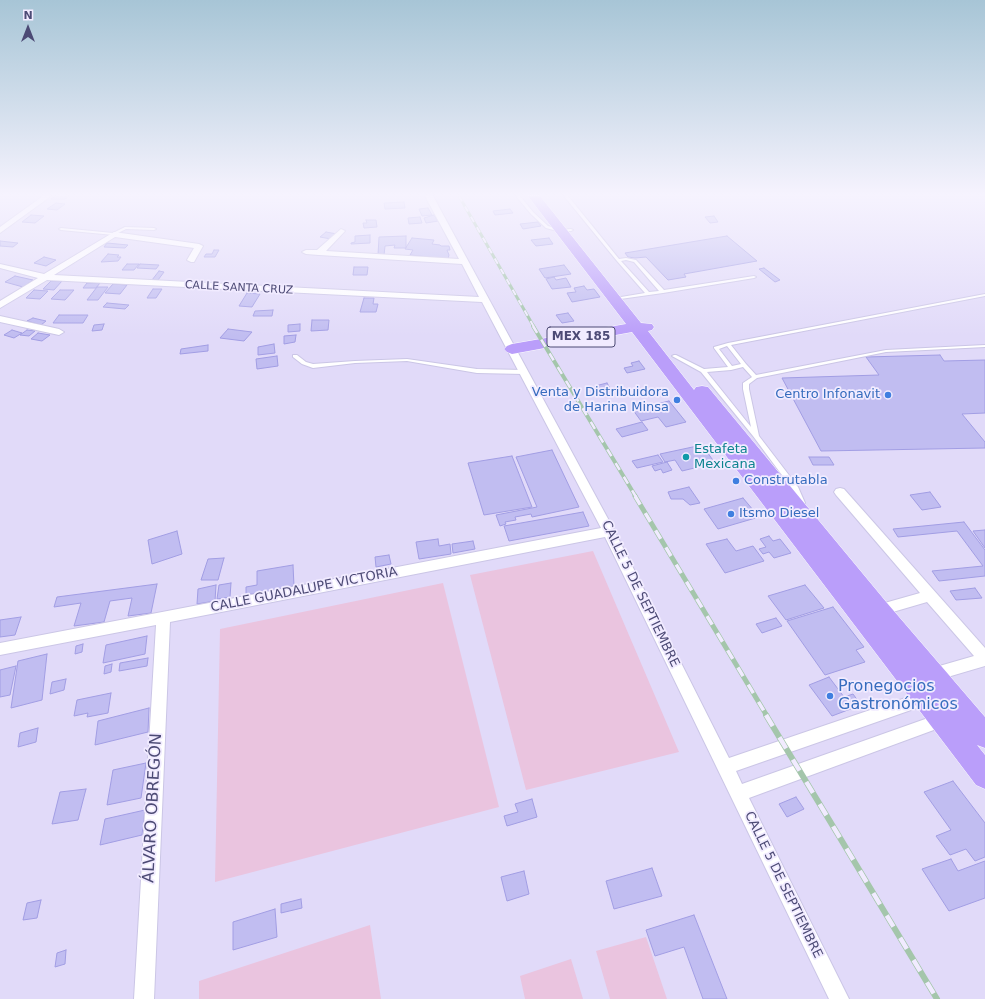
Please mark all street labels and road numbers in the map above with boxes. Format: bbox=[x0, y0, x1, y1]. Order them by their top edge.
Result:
street label: CALLE SANTA CRUZ bbox=[185, 279, 293, 297]
road number: MEX 185 bbox=[547, 327, 615, 347]
street label: CALLE 5 DE SEPTIEMBRE bbox=[598, 518, 682, 670]
street label: CALLE GUADALUPE VICTORIA bbox=[209, 564, 399, 616]
street label: ÁLVARO OBREGÓN bbox=[140, 733, 166, 883]
street label: CALLE 5 DE SEPTIEMBRE bbox=[741, 809, 825, 961]

